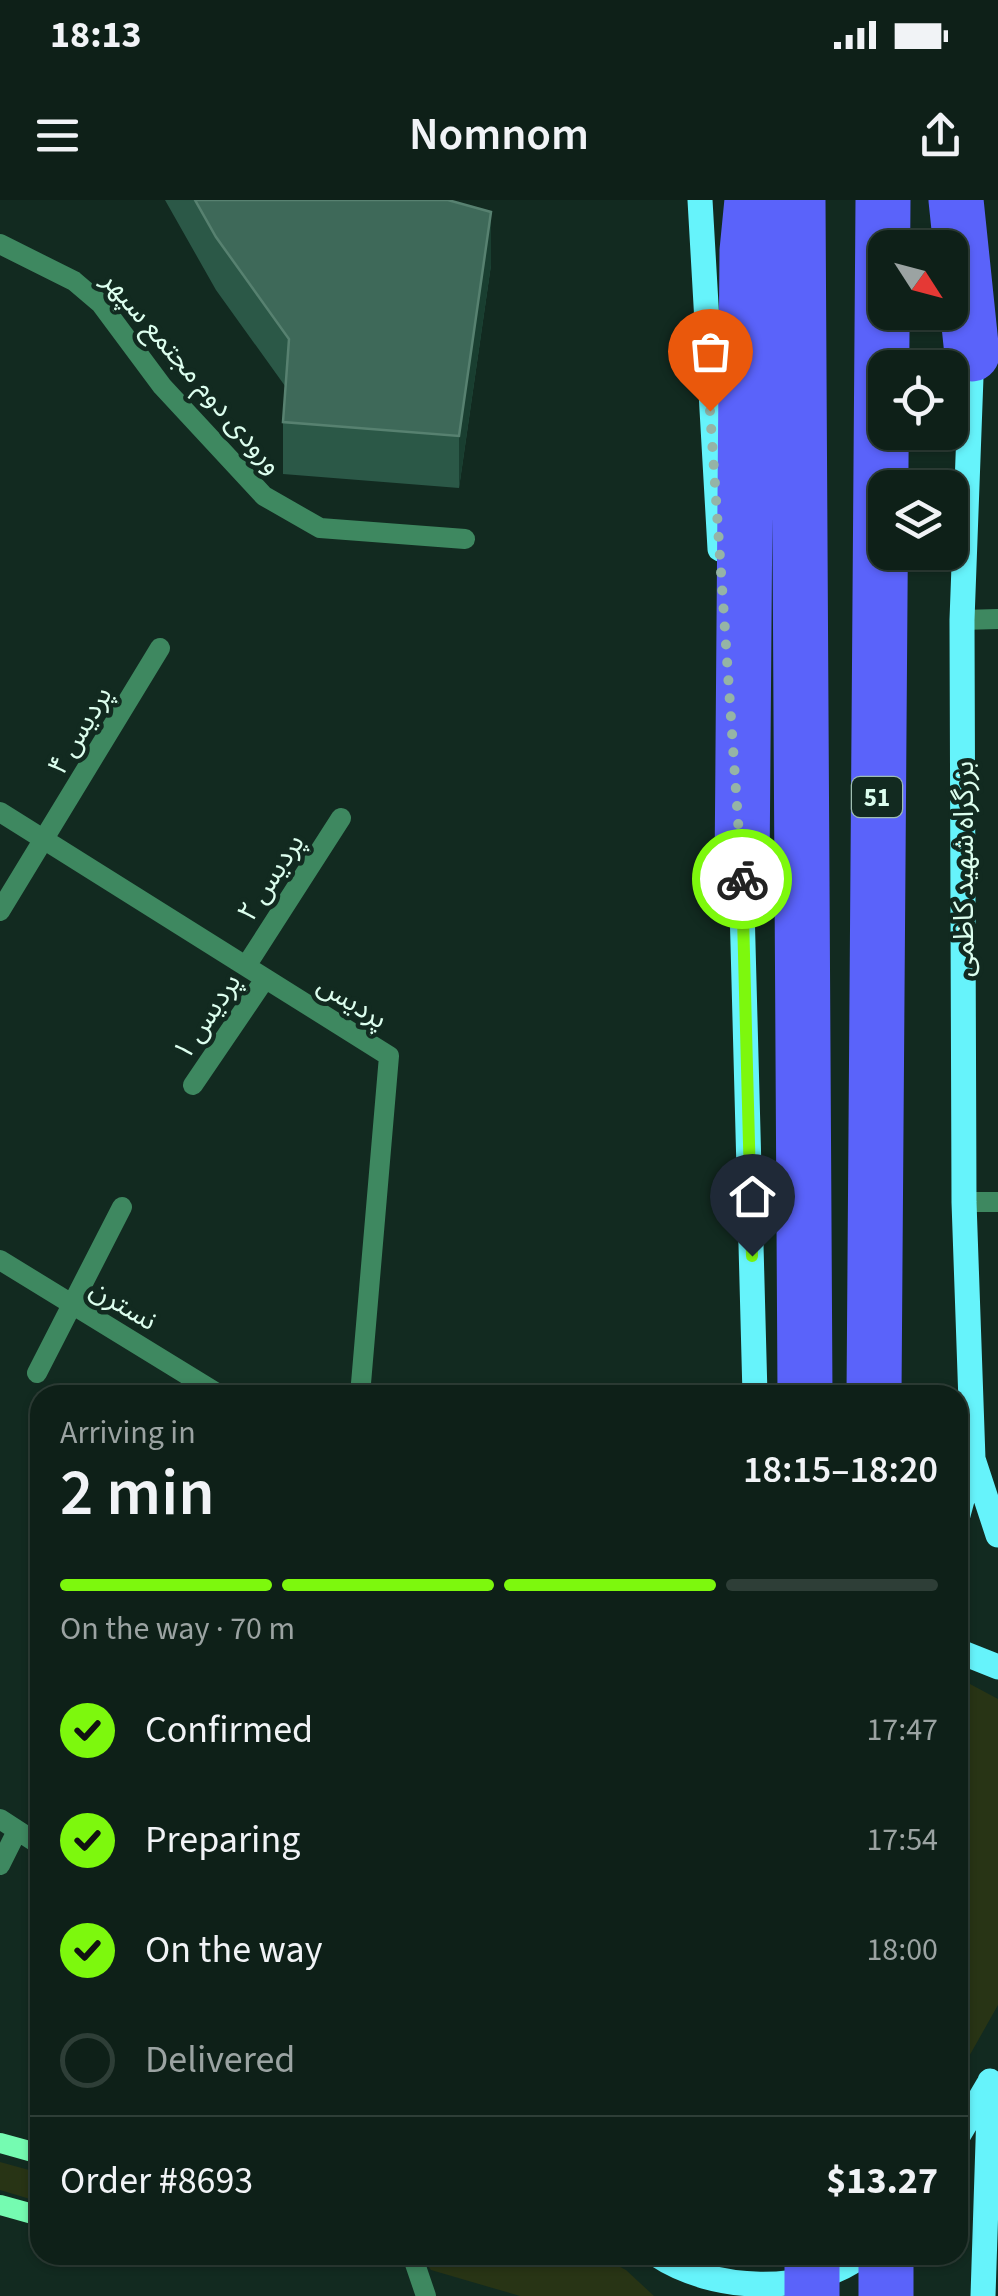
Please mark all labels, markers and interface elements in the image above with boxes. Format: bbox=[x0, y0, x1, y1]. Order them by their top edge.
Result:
text: 18:13 bbox=[50, 8, 142, 62]
text: Nomnom bbox=[409, 103, 589, 167]
icon: menu bbox=[30, 108, 85, 163]
icon: share bbox=[913, 108, 968, 163]
north arrow bbox=[868, 230, 968, 330]
map controls bbox=[868, 230, 968, 570]
street label: ورودی دوم مجتمع سپهر bbox=[92, 261, 292, 483]
pin bbox=[668, 309, 753, 412]
icon: bag bbox=[683, 324, 738, 379]
button: locate bbox=[868, 350, 968, 450]
button: layers bbox=[868, 470, 968, 570]
street label: پردیس ۴ bbox=[38, 678, 122, 783]
street label: بزرگراه شهید کاظمی bbox=[944, 761, 984, 977]
road number: 51 bbox=[852, 777, 902, 817]
street label: پردیس ۲ bbox=[228, 826, 314, 929]
courier bbox=[692, 829, 792, 929]
icon: bike bbox=[715, 852, 770, 907]
street label: پردیس ۱ bbox=[163, 965, 251, 1068]
street label: پردیس bbox=[310, 965, 395, 1039]
pin bbox=[710, 1154, 795, 1257]
icon: home bbox=[725, 1169, 780, 1224]
street label: نسترن bbox=[82, 1269, 165, 1341]
text: Arriving in bbox=[60, 1410, 196, 1456]
text: 18:15–18:20 bbox=[743, 1443, 938, 1497]
text: 2 min bbox=[60, 1447, 215, 1540]
text: On the way · 70 m bbox=[60, 1606, 295, 1652]
icon: check bbox=[60, 1703, 115, 1758]
text: Confirmed bbox=[145, 1703, 313, 1757]
text: 17:47 bbox=[866, 1707, 938, 1753]
icon: check bbox=[60, 1813, 115, 1868]
text: Preparing bbox=[145, 1813, 300, 1867]
text: 17:54 bbox=[866, 1817, 938, 1863]
icon: check bbox=[60, 1923, 115, 1978]
text: On the way bbox=[145, 1923, 322, 1977]
text: 18:00 bbox=[866, 1927, 938, 1973]
text: Delivered bbox=[145, 2033, 295, 2087]
text: Order #8693 bbox=[60, 2154, 253, 2208]
text: $13.27 bbox=[826, 2154, 938, 2208]

